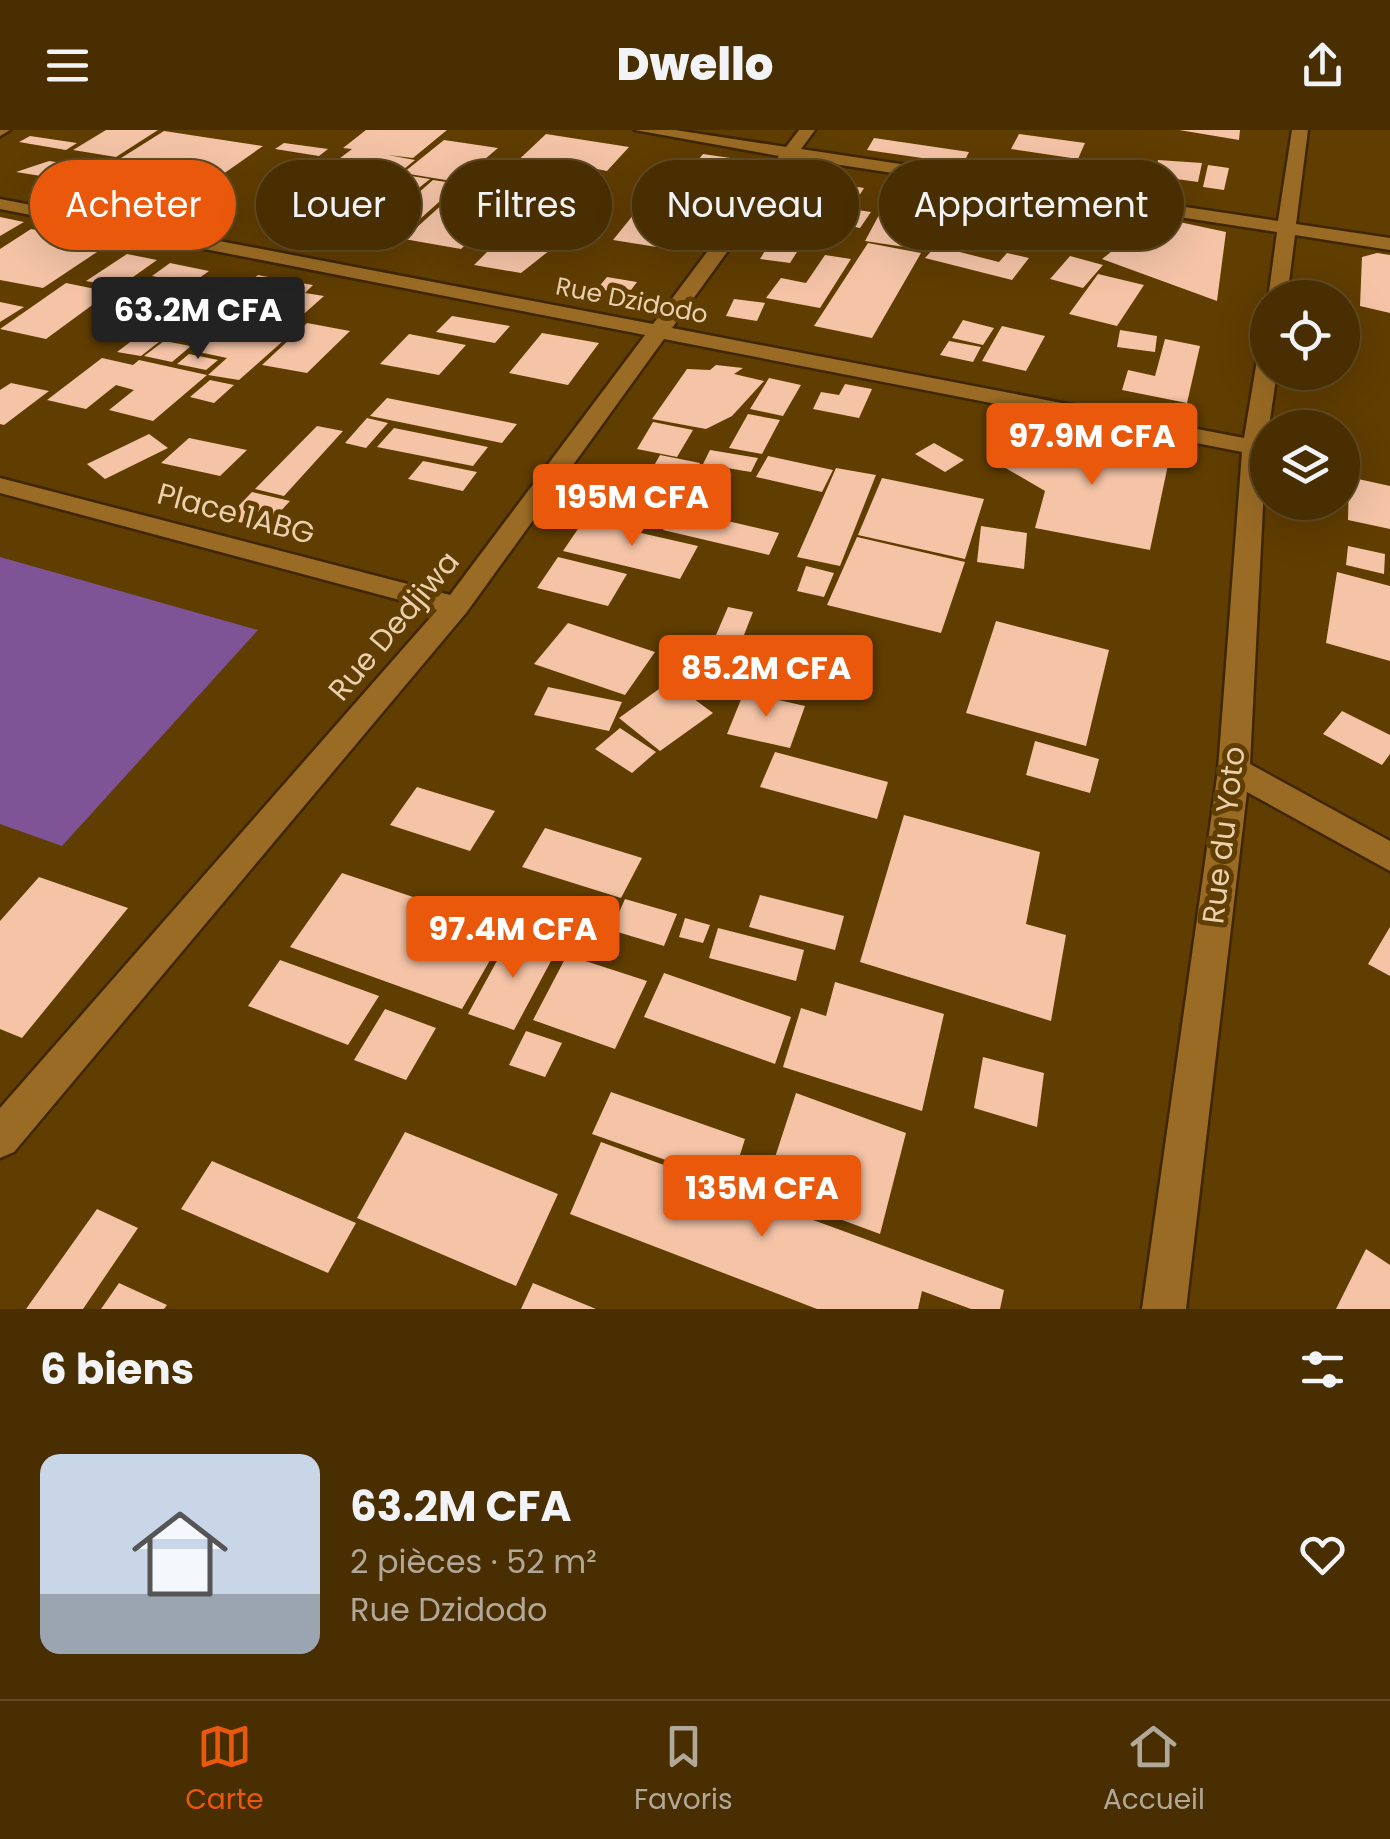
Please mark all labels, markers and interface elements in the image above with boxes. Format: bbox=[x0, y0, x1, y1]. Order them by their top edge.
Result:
text: Dwello bbox=[617, 33, 773, 96]
icon: menu bbox=[40, 38, 95, 93]
icon: share bbox=[1295, 38, 1350, 93]
chip: Acheter bbox=[30, 160, 236, 250]
chip: Louer bbox=[256, 160, 421, 250]
chip: Filtres bbox=[441, 160, 612, 250]
chip: Nouveau bbox=[632, 160, 859, 250]
chip: Appartement bbox=[879, 160, 1184, 250]
street label: Rue Dzidodo bbox=[553, 269, 711, 332]
pin: 63.2M CFA bbox=[84, 277, 312, 362]
map controls bbox=[1250, 280, 1360, 520]
button: locate bbox=[1250, 280, 1360, 390]
text: 63.2M CFA bbox=[114, 287, 282, 332]
pin: 97.9M CFA bbox=[978, 403, 1206, 488]
button: layers bbox=[1250, 410, 1360, 520]
text: 97.9M CFA bbox=[1008, 413, 1176, 458]
pin: 195M CFA bbox=[529, 464, 735, 549]
street label: Place 1ABG bbox=[153, 472, 320, 555]
text: 195M CFA bbox=[555, 474, 709, 519]
street label: Rue Dedjiwa bbox=[318, 541, 469, 710]
pin: 85.2M CFA bbox=[652, 635, 880, 720]
text: 85.2M CFA bbox=[681, 645, 851, 690]
street label: Rue du Yoto bbox=[1191, 744, 1256, 926]
pin: 97.4M CFA bbox=[399, 896, 627, 981]
text: 97.4M CFA bbox=[428, 906, 598, 951]
pin: 135M CFA bbox=[659, 1155, 865, 1240]
text: 135M CFA bbox=[685, 1165, 839, 1210]
text: 6 biens bbox=[40, 1340, 194, 1399]
icon: filters bbox=[1295, 1342, 1350, 1397]
text: 63.2M CFA bbox=[350, 1477, 571, 1536]
icon: home bbox=[120, 1494, 240, 1614]
icon: heart bbox=[1295, 1527, 1350, 1582]
text: 2 pièces · 52 m² bbox=[350, 1539, 597, 1584]
text: Rue Dzidodo bbox=[350, 1587, 548, 1632]
tab: Carte bbox=[185, 1719, 264, 1821]
tab: Favoris bbox=[634, 1719, 733, 1821]
tab: Accueil bbox=[1103, 1719, 1205, 1821]

